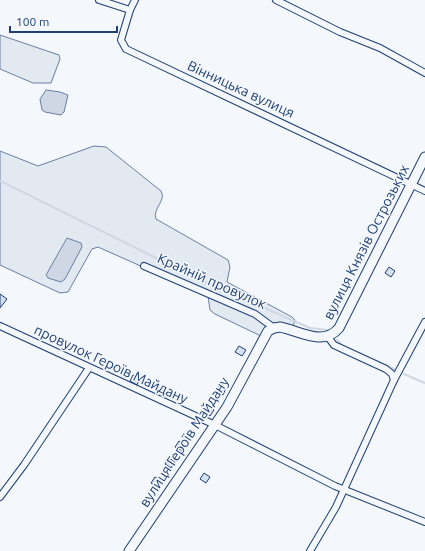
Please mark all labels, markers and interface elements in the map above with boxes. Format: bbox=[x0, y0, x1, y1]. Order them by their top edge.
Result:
scale bar bbox=[10, 8, 117, 34]
text: 100 m bbox=[16, 15, 49, 28]
street label: Вінницька вулиця bbox=[185, 57, 297, 121]
street label: вулиця Князів Острозьких bbox=[320, 162, 412, 322]
street label: Крайній провулок bbox=[155, 250, 269, 312]
street label: провулок Героїв Майдану bbox=[32, 321, 190, 407]
street label: вулиця Героїв Майдану bbox=[136, 374, 232, 510]

